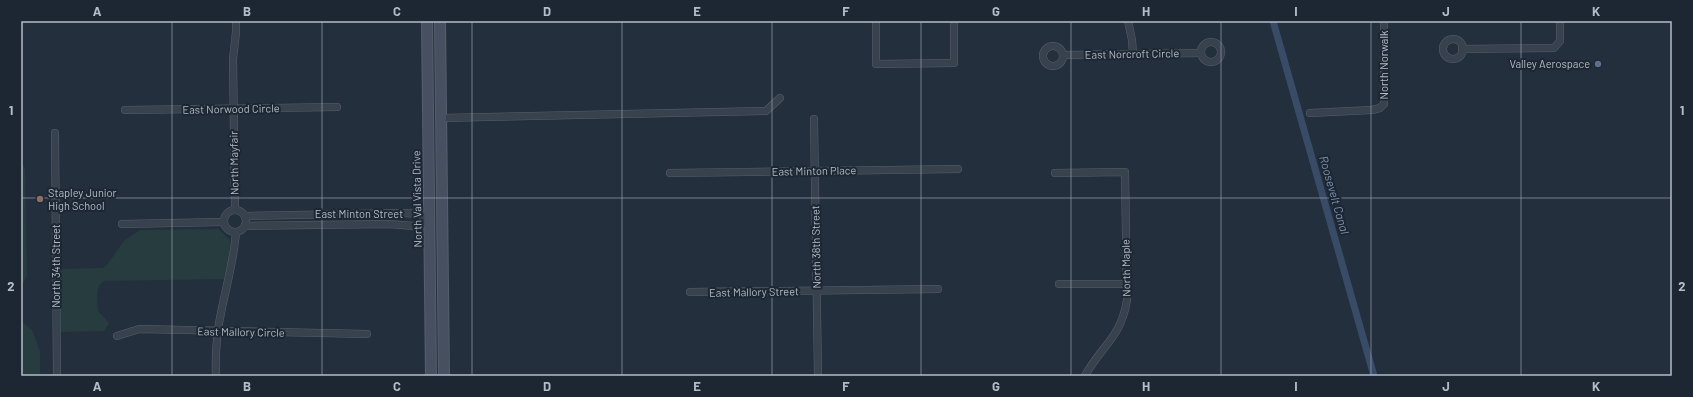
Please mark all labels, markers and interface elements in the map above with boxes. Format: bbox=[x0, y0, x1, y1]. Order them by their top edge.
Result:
text: A bbox=[93, 3, 102, 19]
text: B bbox=[243, 3, 251, 19]
text: C bbox=[393, 3, 401, 19]
text: D bbox=[543, 3, 551, 19]
text: E bbox=[693, 3, 701, 19]
text: F bbox=[842, 3, 850, 19]
text: G bbox=[992, 3, 1000, 19]
text: H bbox=[1142, 3, 1150, 19]
text: I bbox=[1294, 3, 1298, 19]
text: J bbox=[1442, 3, 1450, 19]
text: K bbox=[1592, 3, 1600, 19]
street label: North Norwalk bbox=[1377, 30, 1390, 99]
street label: East Norcroft Circle bbox=[1085, 46, 1179, 61]
place label: Valley Aerospace bbox=[1510, 57, 1590, 70]
marker: Valley Aerospace bbox=[1593, 59, 1603, 69]
street label: East Norwood Circle bbox=[182, 101, 280, 116]
text: 1 bbox=[9, 102, 13, 118]
text: 1 bbox=[1680, 102, 1684, 118]
street label: North Mayfair bbox=[226, 131, 241, 195]
street label: North Val Vista Drive bbox=[409, 150, 424, 248]
water label: Roosevelt Canal bbox=[1317, 154, 1353, 236]
street label: East Minton Place bbox=[772, 163, 856, 178]
place label: Stapley Junior High School bbox=[48, 186, 117, 212]
marker: Stapley Junior High School bbox=[35, 194, 45, 204]
street label: North 38th Street bbox=[808, 205, 823, 289]
street label: East Minton Street bbox=[315, 207, 403, 220]
street label: North 34th Street bbox=[49, 224, 62, 308]
street label: North Maple bbox=[1118, 239, 1133, 297]
text: 2 bbox=[7, 278, 15, 294]
text: 2 bbox=[1678, 278, 1686, 294]
street label: East Mallory Street bbox=[709, 284, 799, 299]
street label: East Mallory Circle bbox=[197, 324, 285, 339]
text: A bbox=[93, 378, 102, 394]
text: B bbox=[243, 378, 251, 394]
text: C bbox=[393, 378, 401, 394]
text: D bbox=[543, 378, 551, 394]
text: E bbox=[693, 378, 701, 394]
text: F bbox=[842, 378, 850, 394]
text: G bbox=[992, 378, 1000, 394]
text: H bbox=[1142, 378, 1150, 394]
text: I bbox=[1294, 378, 1298, 394]
text: J bbox=[1442, 378, 1450, 394]
text: K bbox=[1592, 378, 1600, 394]

